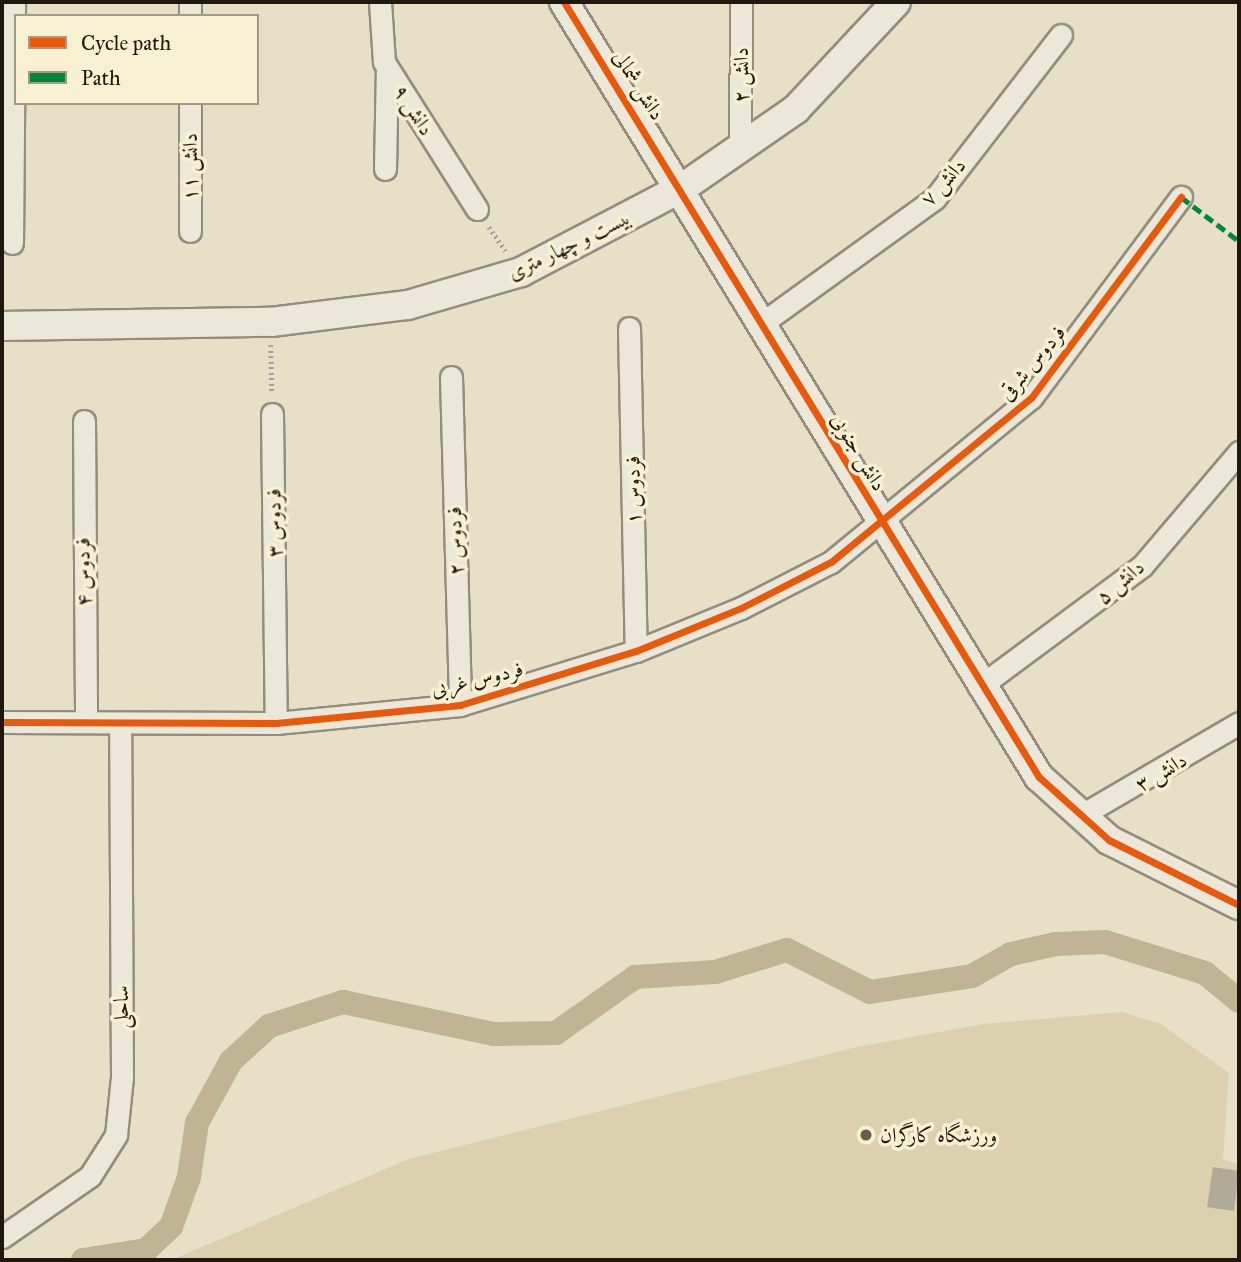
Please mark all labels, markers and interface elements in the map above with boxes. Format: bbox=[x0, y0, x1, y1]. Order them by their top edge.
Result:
legend bbox=[14, 14, 259, 105]
text: Cycle path bbox=[81, 30, 171, 56]
street label: دانش شمالی bbox=[608, 45, 670, 125]
street label: دانش ۲ bbox=[728, 47, 754, 103]
text: Path bbox=[81, 65, 121, 91]
street label: دانش ۹ bbox=[389, 80, 439, 140]
street label: دانش ۱۱ bbox=[177, 133, 203, 201]
street label: دانش ۷ bbox=[915, 153, 971, 211]
street label: بیست و چهار متری bbox=[504, 204, 634, 286]
street label: فردوس شرقی bbox=[993, 320, 1071, 406]
street label: دانش جنوبی bbox=[826, 408, 892, 496]
street label: فردوس ۱ bbox=[620, 455, 646, 525]
street label: فردوس ۳ bbox=[261, 488, 287, 558]
street label: فردوس ۲ bbox=[441, 506, 469, 576]
street label: فردوس ۴ bbox=[70, 537, 96, 607]
street label: دانش ۵ bbox=[1091, 554, 1149, 610]
street label: فردوس غربی bbox=[428, 656, 526, 702]
street label: دانش ۳ bbox=[1131, 747, 1191, 797]
street label: ساحلی bbox=[108, 985, 134, 1029]
place label: ورزشگاه کارگران bbox=[880, 1122, 997, 1148]
marker: ورزشگاه کارگران bbox=[858, 1127, 874, 1143]

